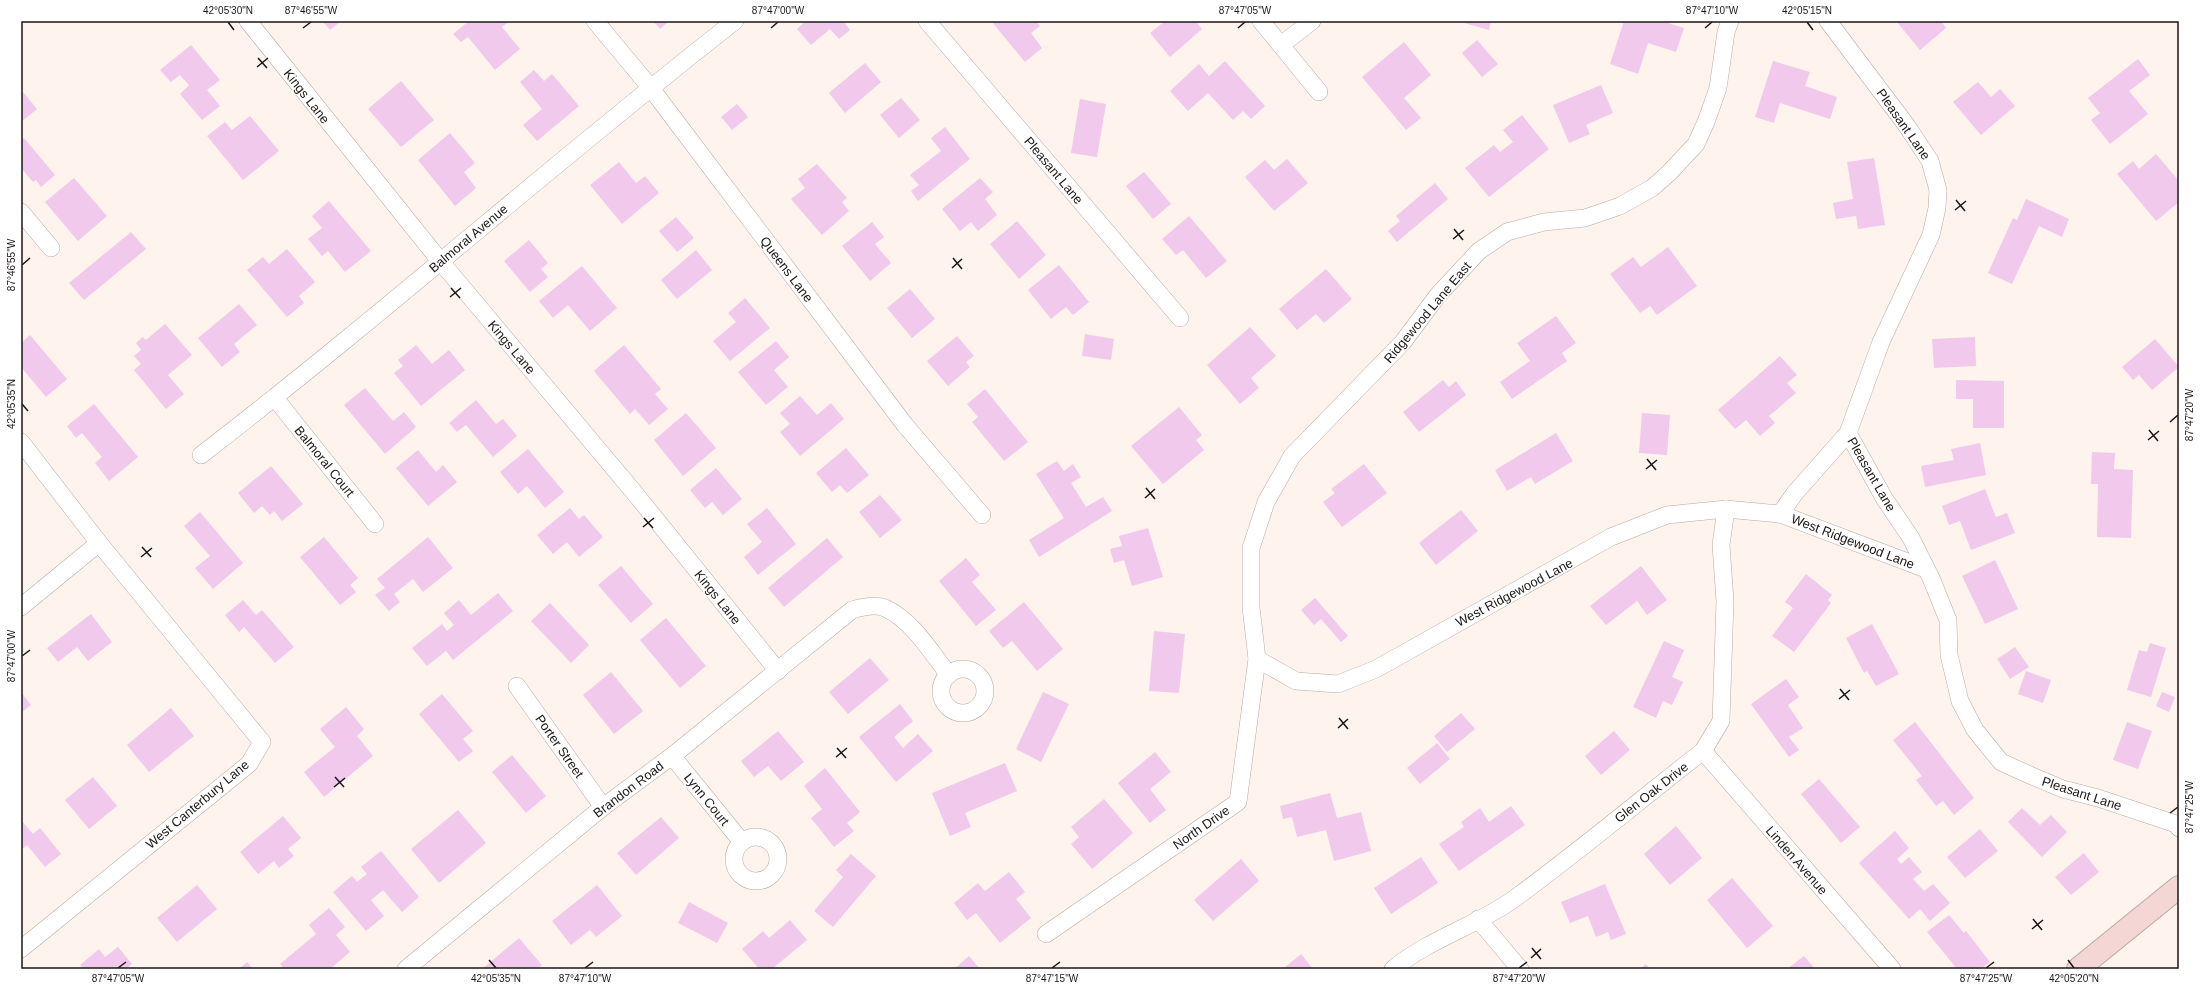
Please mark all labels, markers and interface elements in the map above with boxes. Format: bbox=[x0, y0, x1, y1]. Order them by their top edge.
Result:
text: 42°05'30"N bbox=[203, 5, 253, 16]
text: 87°46'55"W bbox=[285, 5, 338, 16]
text: 87°47'00"W bbox=[752, 5, 805, 16]
text: 87°47'05"W bbox=[1219, 5, 1272, 16]
text: 87°47'10"W bbox=[1686, 5, 1739, 16]
text: 42°05'15"N bbox=[1782, 5, 1832, 16]
street label: Kings Lane bbox=[281, 66, 333, 127]
street label: Pleasant Lane bbox=[1874, 86, 1934, 163]
street label: Pleasant Lane bbox=[1021, 134, 1086, 207]
street label: Balmoral Avenue bbox=[426, 201, 511, 276]
street label: Queens Lane bbox=[757, 234, 816, 305]
text: 87°46'55"W bbox=[6, 238, 17, 291]
street label: Ridgewood Lane East bbox=[1381, 258, 1474, 366]
street label: Kings Lane bbox=[485, 318, 538, 377]
text: 42°05'35"N bbox=[6, 379, 17, 429]
text: 87°47'20"W bbox=[2184, 388, 2195, 441]
street label: Balmoral Court bbox=[292, 423, 358, 500]
street label: Pleasant Lane bbox=[1844, 435, 1899, 514]
street label: West Ridgewood Lane bbox=[1789, 511, 1916, 572]
street label: West Ridgewood Lane bbox=[1453, 555, 1575, 630]
street label: Kings Lane bbox=[691, 567, 744, 627]
text: 87°47'00"W bbox=[6, 629, 17, 682]
street label: Porter Street bbox=[532, 712, 587, 781]
street label: West Canterbury Lane bbox=[143, 757, 252, 852]
street label: Brandon Road bbox=[590, 758, 666, 821]
street label: Glen Oak Drive bbox=[1612, 759, 1691, 826]
street label: Lynn Court bbox=[681, 770, 733, 829]
street label: Pleasant Lane bbox=[2040, 773, 2124, 813]
text: 87°47'25"W bbox=[2184, 780, 2195, 833]
street label: North Drive bbox=[1170, 802, 1233, 852]
street label: Linden Avenue bbox=[1763, 823, 1830, 898]
text: 87°47'05"W bbox=[92, 973, 145, 984]
text: 42°05'35"N bbox=[471, 973, 521, 984]
text: 87°47'10"W bbox=[559, 973, 612, 984]
text: 87°47'15"W bbox=[1026, 973, 1079, 984]
text: 87°47'20"W bbox=[1493, 973, 1546, 984]
text: 87°47'25"W bbox=[1960, 973, 2013, 984]
text: 42°05'20"N bbox=[2049, 973, 2099, 984]

